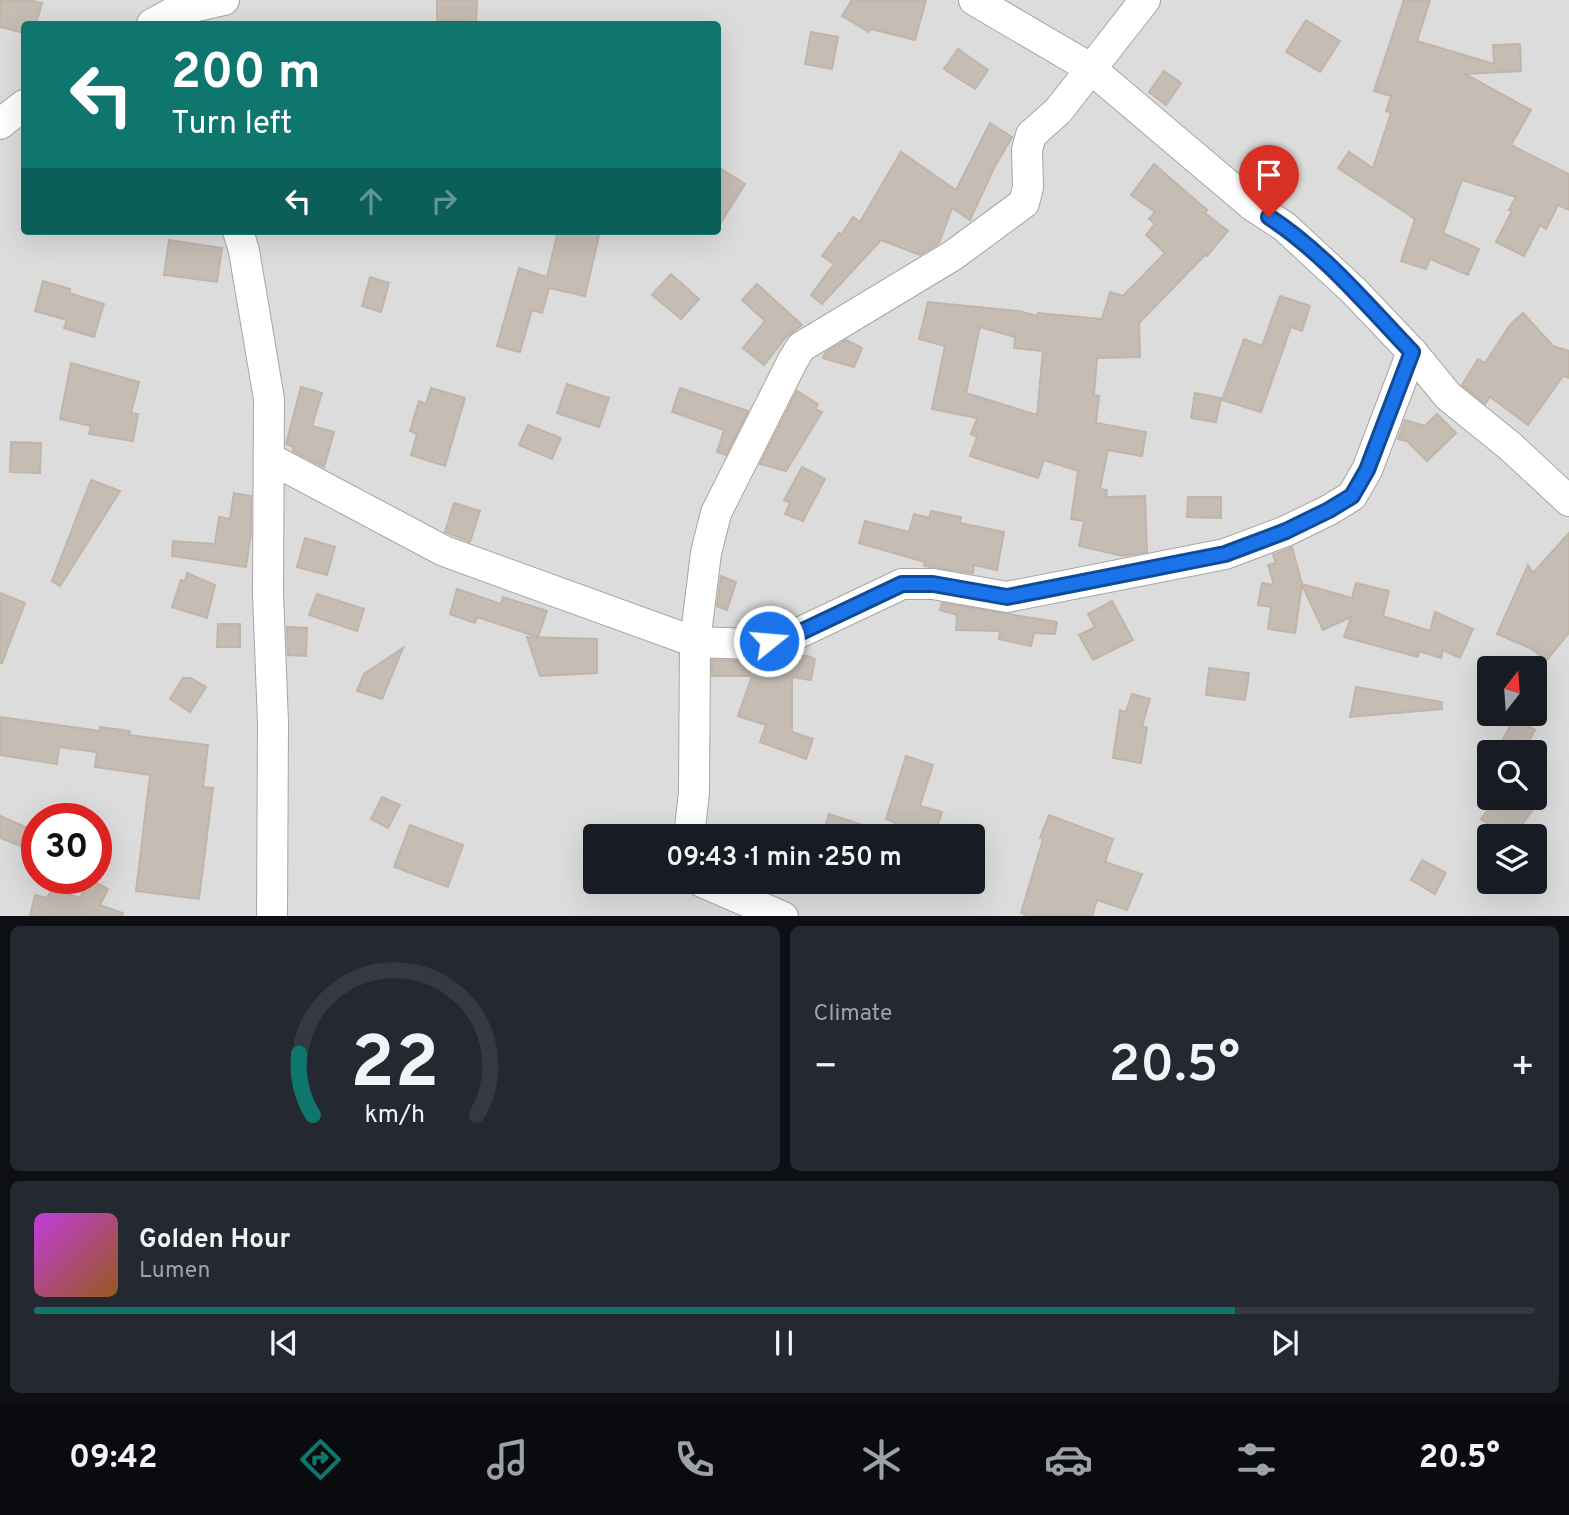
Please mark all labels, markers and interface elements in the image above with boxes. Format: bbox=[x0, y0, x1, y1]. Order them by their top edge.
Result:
text: 200 m bbox=[171, 44, 321, 106]
icon: left bbox=[56, 49, 147, 140]
text: Turn left bbox=[171, 105, 292, 145]
pin bbox=[1239, 145, 1299, 217]
icon: arrive bbox=[1250, 156, 1288, 194]
icon: left bbox=[279, 182, 317, 220]
icon: ahead bbox=[352, 182, 390, 220]
icon: right bbox=[425, 182, 463, 220]
position arrow bbox=[732, 604, 806, 678]
north arrow bbox=[1477, 656, 1547, 726]
map controls bbox=[1477, 656, 1547, 894]
button: search bbox=[1477, 740, 1547, 810]
speed limit sign: 30 bbox=[21, 803, 112, 894]
button: layers bbox=[1477, 824, 1547, 894]
text: 09:43 · 1 min · 250 m bbox=[666, 842, 902, 875]
text: Climate bbox=[814, 1000, 892, 1029]
text: 22 bbox=[350, 1021, 439, 1113]
text: 20.5° bbox=[1108, 1034, 1240, 1100]
text: − bbox=[814, 1044, 838, 1093]
text: + bbox=[1510, 1044, 1535, 1093]
text: km/h bbox=[364, 1099, 425, 1131]
text: Golden Hour bbox=[139, 1224, 290, 1257]
text: Lumen bbox=[139, 1257, 210, 1286]
icon: previous bbox=[265, 1324, 303, 1362]
icon: pause bbox=[765, 1324, 803, 1362]
icon: next bbox=[1266, 1324, 1304, 1362]
icon: directions bbox=[296, 1435, 345, 1484]
icon: music bbox=[483, 1435, 532, 1484]
icon: phone bbox=[670, 1435, 719, 1484]
icon: climate bbox=[857, 1435, 906, 1484]
icon: car bbox=[1044, 1435, 1093, 1484]
icon: filters bbox=[1232, 1435, 1281, 1484]
text: 09:42 bbox=[69, 1439, 158, 1479]
text: 20.5° bbox=[1419, 1439, 1500, 1479]

